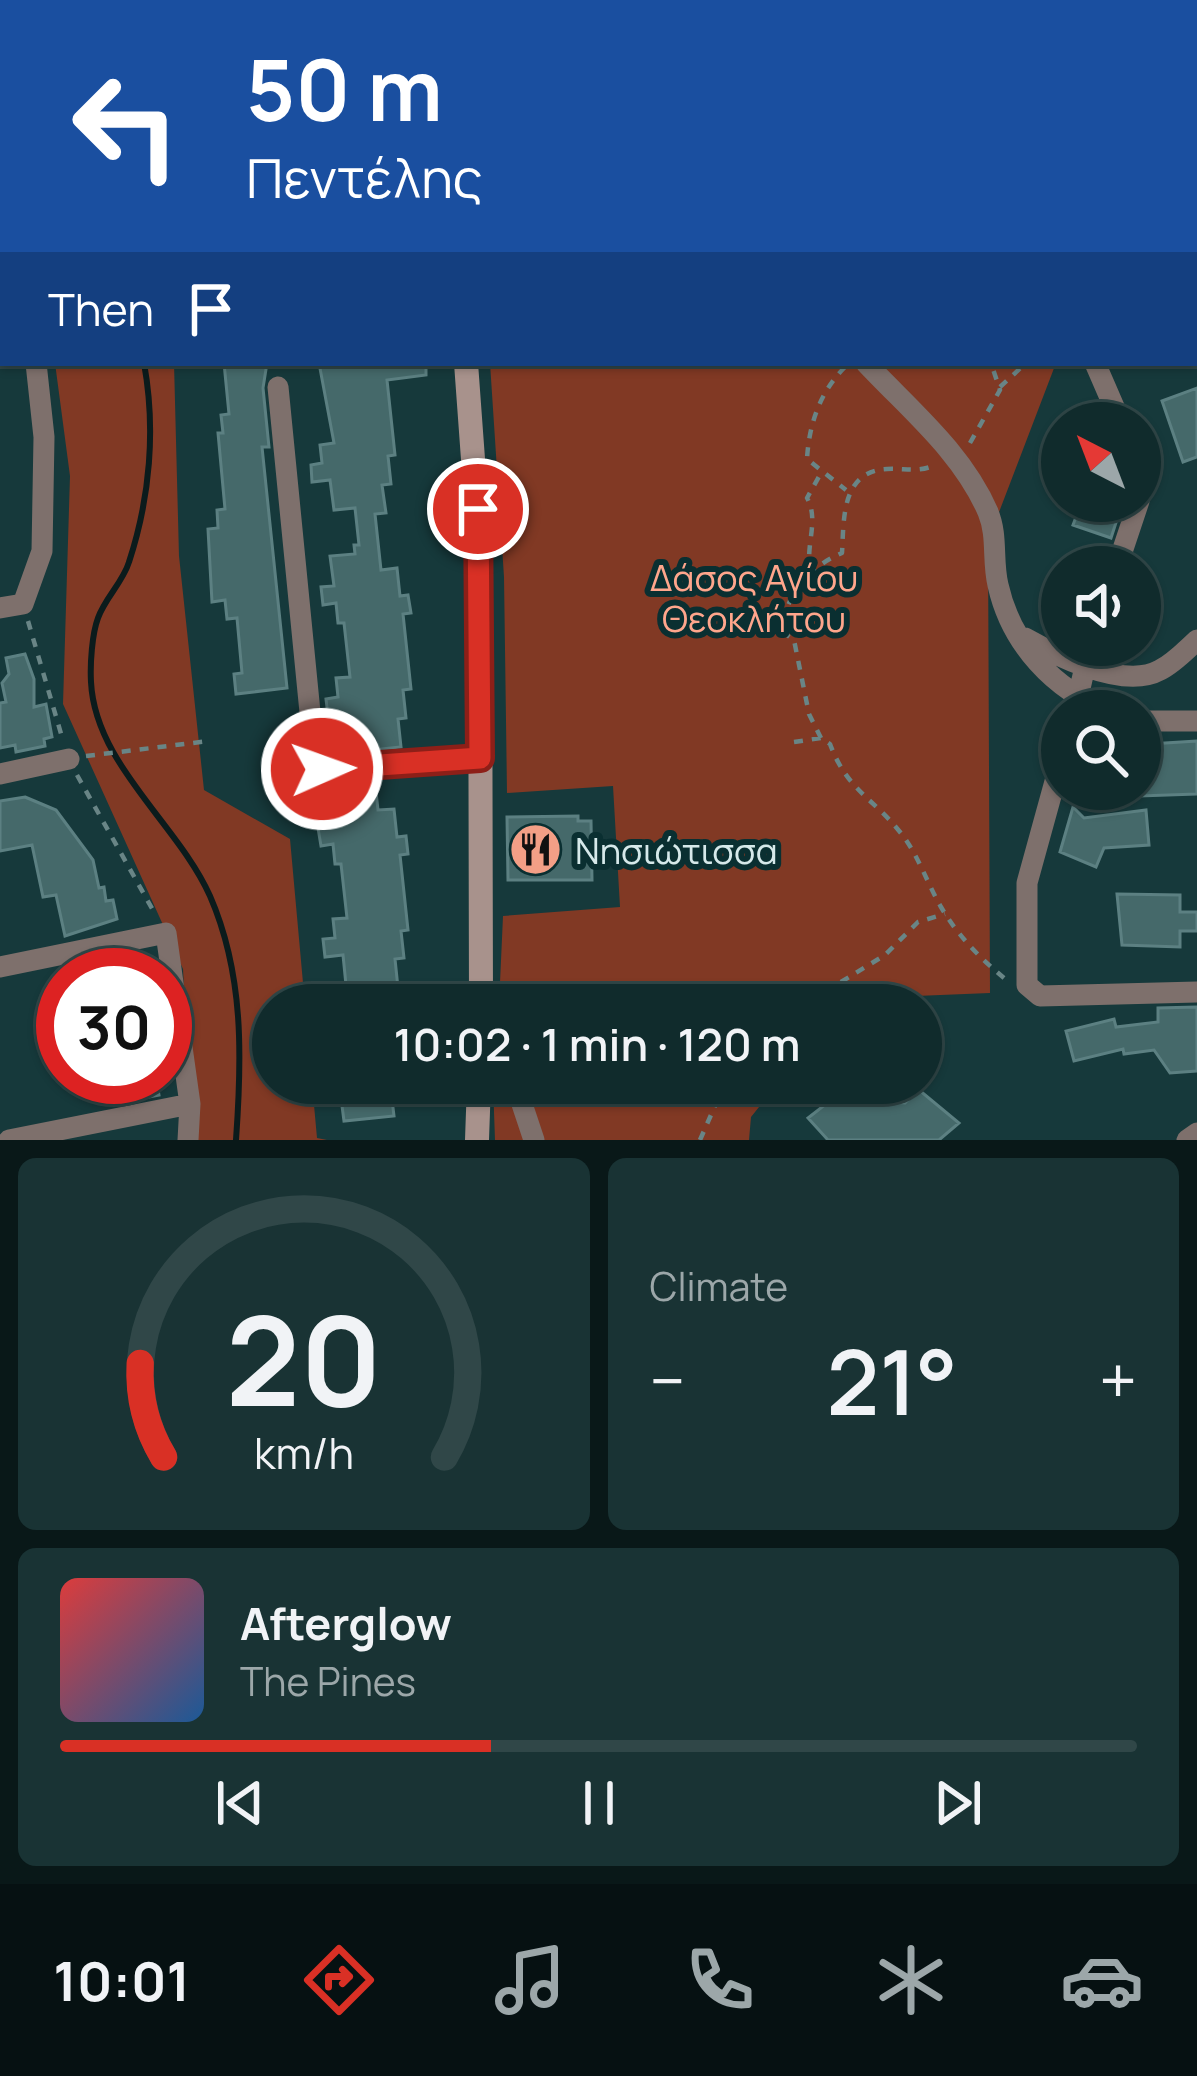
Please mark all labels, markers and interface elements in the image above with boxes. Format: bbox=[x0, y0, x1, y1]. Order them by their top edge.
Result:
text: 50 m bbox=[246, 31, 443, 146]
icon: left bbox=[48, 48, 204, 204]
text: Πεντέλης bbox=[246, 140, 483, 214]
icon: arrive bbox=[178, 276, 244, 342]
text: Then bbox=[48, 278, 154, 340]
north arrow bbox=[1041, 402, 1161, 522]
map controls bbox=[1041, 402, 1161, 810]
pin bbox=[427, 458, 529, 560]
icon: arrive bbox=[445, 476, 511, 542]
button: sound bbox=[1041, 546, 1161, 666]
park label: Δάσος Αγίου Θεοκλήτου bbox=[650, 553, 858, 643]
button: search bbox=[1041, 690, 1161, 810]
position arrow bbox=[259, 706, 385, 832]
restaurant icon: Νησιώτισσα bbox=[508, 822, 564, 878]
place label: Νησιώτισσα bbox=[575, 826, 778, 875]
speed limit sign: 30 bbox=[36, 948, 192, 1104]
text: 10:02 · 1 min · 120 m bbox=[393, 1013, 801, 1075]
text: Climate bbox=[650, 1259, 788, 1313]
text: 20 bbox=[226, 1273, 382, 1443]
text: 21° bbox=[826, 1319, 958, 1442]
text: − bbox=[650, 1335, 685, 1425]
text: + bbox=[1099, 1335, 1137, 1425]
text: km/h bbox=[254, 1423, 354, 1482]
text: Afterglow bbox=[240, 1592, 452, 1654]
text: The Pines bbox=[240, 1654, 416, 1708]
icon: previous bbox=[207, 1770, 273, 1836]
icon: pause bbox=[566, 1770, 632, 1836]
icon: next bbox=[925, 1770, 991, 1836]
icon: directions bbox=[297, 1938, 381, 2022]
icon: music bbox=[488, 1938, 572, 2022]
icon: phone bbox=[678, 1938, 762, 2022]
icon: climate bbox=[869, 1938, 953, 2022]
icon: car bbox=[1060, 1938, 1144, 2022]
text: 10:01 bbox=[53, 1943, 190, 2017]

